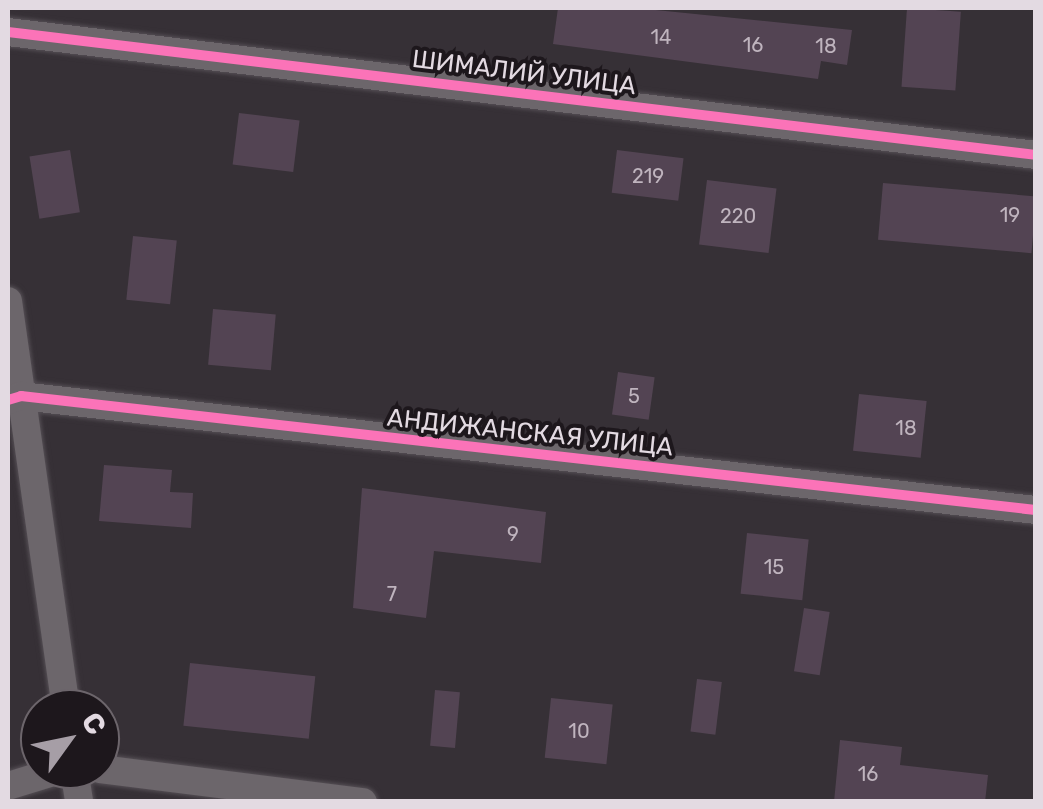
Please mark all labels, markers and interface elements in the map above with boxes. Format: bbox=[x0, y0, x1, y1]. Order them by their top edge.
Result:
house number: 14 bbox=[651, 25, 671, 49]
house number: 16 bbox=[743, 33, 763, 57]
house number: 18 bbox=[815, 34, 837, 58]
street label: ШИМАЛИЙ УЛИЦА bbox=[410, 44, 638, 102]
house number: 219 bbox=[632, 164, 664, 188]
house number: 19 bbox=[1000, 203, 1020, 227]
house number: 220 bbox=[720, 204, 756, 228]
house number: 5 bbox=[628, 384, 640, 408]
street label: АНДИЖАНСКАЯ УЛИЦА bbox=[385, 403, 675, 463]
house number: 18 bbox=[895, 416, 917, 440]
house number: 9 bbox=[507, 522, 519, 546]
house number: 15 bbox=[764, 555, 784, 579]
house number: 7 bbox=[387, 582, 397, 606]
north arrow bbox=[20, 689, 120, 789]
text: С bbox=[75, 706, 113, 741]
house number: 10 bbox=[568, 719, 590, 743]
house number: 16 bbox=[858, 762, 878, 786]

